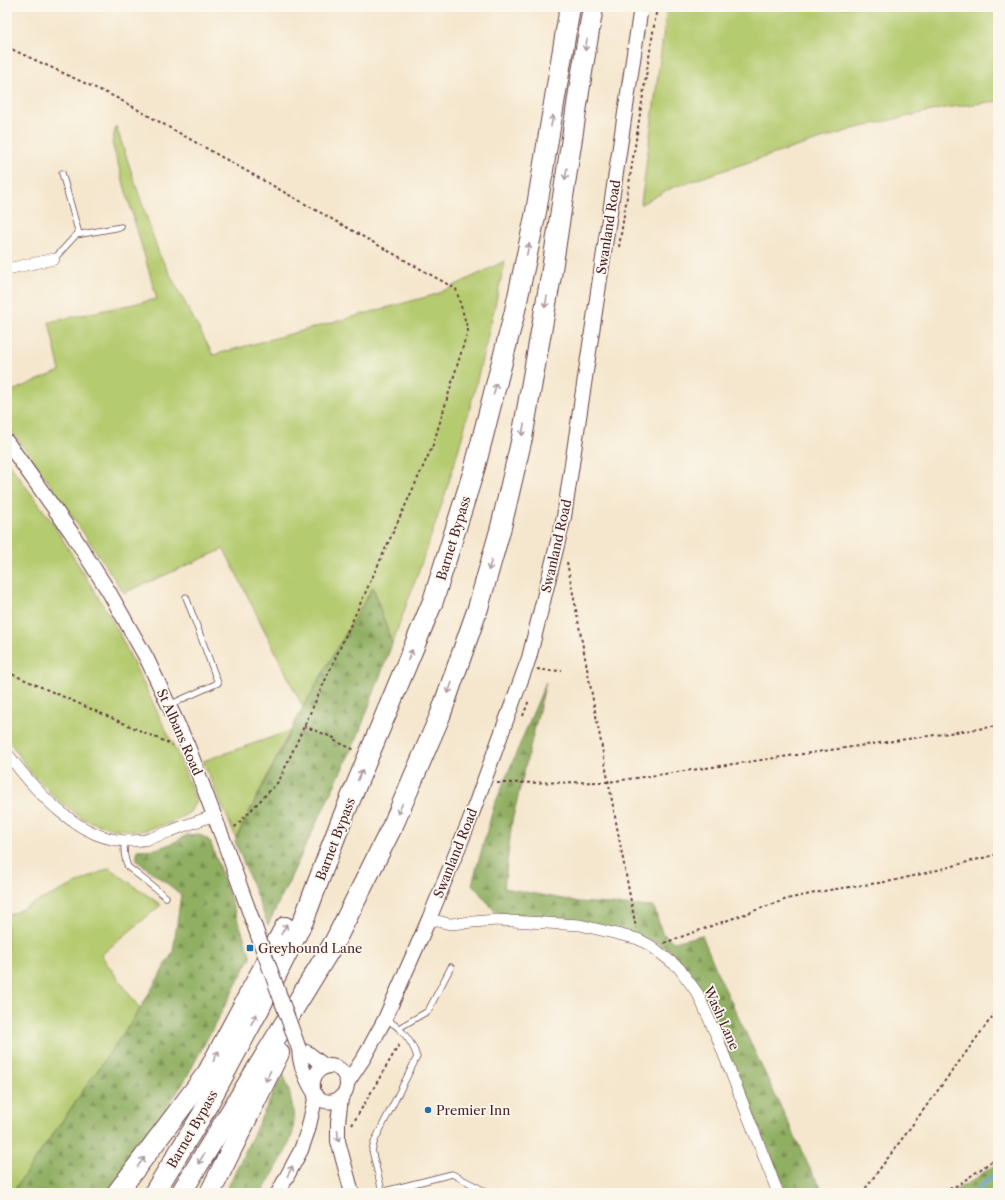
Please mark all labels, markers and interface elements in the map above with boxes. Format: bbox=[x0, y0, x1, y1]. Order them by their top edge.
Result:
one-way arrow bbox=[582, 39, 590, 52]
one-way arrow bbox=[548, 115, 556, 128]
one-way arrow bbox=[562, 167, 570, 180]
street label: Swanland Road bbox=[593, 179, 623, 275]
one-way arrow bbox=[524, 243, 532, 256]
one-way arrow bbox=[542, 295, 550, 308]
one-way arrow bbox=[492, 383, 499, 396]
one-way arrow bbox=[519, 423, 527, 436]
street label: Barnet Bypass bbox=[433, 494, 474, 582]
street label: Swanland Road bbox=[537, 498, 575, 594]
one-way arrow bbox=[486, 558, 493, 571]
one-way arrow bbox=[407, 650, 415, 662]
one-way arrow bbox=[445, 682, 453, 694]
street label: St Albans Road bbox=[154, 686, 206, 778]
one-way arrow bbox=[357, 770, 365, 782]
street label: Barnet Bypass bbox=[312, 795, 358, 883]
one-way arrow bbox=[396, 802, 404, 814]
street label: Swanland Road bbox=[430, 806, 480, 900]
one-way arrow bbox=[281, 923, 288, 935]
place label: Greyhound Lane bbox=[258, 940, 362, 956]
marker: Greyhound Lane bbox=[245, 943, 255, 953]
street label: Wash Lane bbox=[700, 983, 743, 1052]
one-way arrow bbox=[250, 1013, 258, 1025]
one-way arrow bbox=[213, 1051, 221, 1063]
one-way arrow bbox=[264, 1070, 271, 1082]
street label: Barnet Bypass bbox=[163, 1087, 221, 1171]
place label: Premier Inn bbox=[436, 1102, 510, 1118]
marker: Premier Inn bbox=[423, 1105, 433, 1115]
one-way arrow bbox=[334, 1129, 342, 1142]
one-way arrow bbox=[197, 1153, 205, 1165]
one-way arrow bbox=[136, 1157, 145, 1168]
one-way arrow bbox=[286, 1166, 294, 1178]

